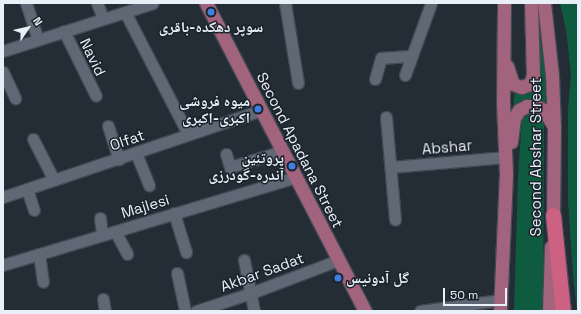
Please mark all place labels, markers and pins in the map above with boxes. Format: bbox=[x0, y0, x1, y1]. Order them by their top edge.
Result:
marker: سوپر دهکده-باقری bbox=[206, 7, 216, 17]
place label: سوپر دهکده-باقری bbox=[159, 18, 263, 36]
place label: میوه فروشی اکبری-اکبری bbox=[179, 91, 250, 126]
marker: میوه فروشی اکبری-اکبری bbox=[253, 104, 263, 114]
place label: پروتئین آندره-گودرزی bbox=[208, 148, 284, 183]
marker: پروتئین آندره-گودرزی bbox=[287, 161, 297, 171]
place label: گل آدونیس bbox=[346, 269, 409, 287]
marker: گل آدونیس bbox=[333, 273, 343, 283]

